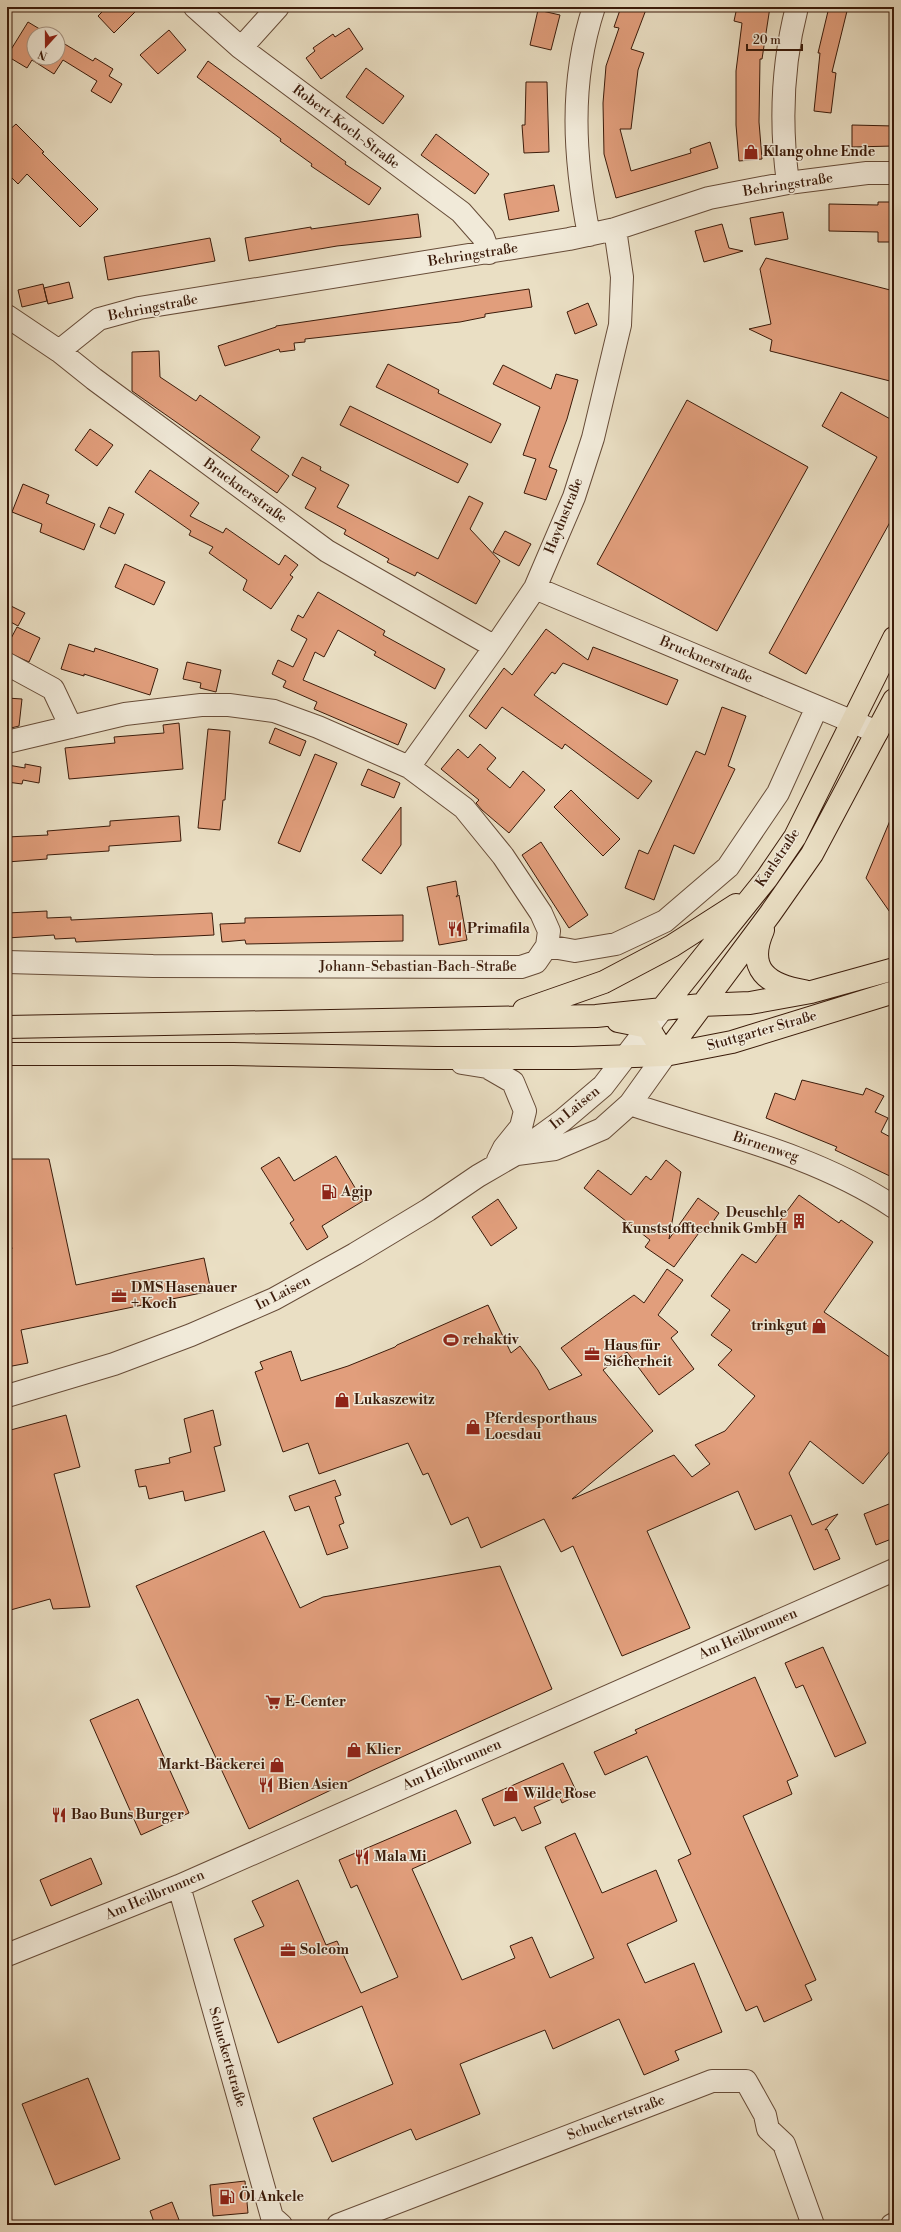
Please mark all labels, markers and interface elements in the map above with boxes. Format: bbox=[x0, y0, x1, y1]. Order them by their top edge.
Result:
north arrow bbox=[26, 26, 66, 66]
scale bar bbox=[747, 26, 802, 52]
text: 20 m bbox=[753, 33, 781, 48]
text: N bbox=[36, 46, 49, 62]
street label: Robert-Koch-Straße bbox=[289, 81, 403, 173]
shop icon: Klang ohne Ende bbox=[742, 143, 760, 161]
place label: Klang ohne Ende bbox=[763, 143, 876, 161]
street label: Behringstraße bbox=[741, 169, 834, 201]
street label: Behringstraße bbox=[426, 239, 519, 271]
street label: Behringstraße bbox=[106, 290, 199, 326]
street label: Brucknerstraße bbox=[199, 454, 290, 527]
street label: Haydnstraße bbox=[541, 475, 587, 557]
street label: Brucknerstraße bbox=[656, 632, 755, 688]
street label: Karlstraße bbox=[752, 825, 804, 891]
restaurant icon: Primafila bbox=[446, 920, 464, 938]
place label: Primafila bbox=[467, 920, 530, 938]
street label: Johann-Sebastian-Bach-Straße bbox=[318, 958, 517, 976]
street label: Stuttgarter Straße bbox=[705, 1007, 819, 1055]
street label: In Laisen bbox=[546, 1082, 604, 1134]
street label: Birnenweg bbox=[730, 1128, 802, 1166]
fuel station icon: Agip bbox=[320, 1183, 338, 1201]
place label: Agip bbox=[340, 1183, 373, 1201]
place label: Deuschle Kunststofftechnik GmbH bbox=[622, 1204, 787, 1238]
building icon: Deuschle Kunststofftechnik GmbH bbox=[790, 1212, 808, 1230]
street label: In Laisen bbox=[253, 1271, 314, 1314]
place label: DMS Hasenauer + Koch bbox=[131, 1279, 237, 1313]
office icon: DMS Hasenauer + Koch bbox=[110, 1287, 128, 1305]
place label: trinkgut bbox=[751, 1317, 808, 1335]
shop icon: trinkgut bbox=[810, 1317, 828, 1335]
sports icon: rehaktiv bbox=[442, 1331, 460, 1349]
place label: rehaktiv bbox=[463, 1331, 520, 1349]
place label: Haus für Sicherheit bbox=[604, 1337, 673, 1371]
office icon: Haus für Sicherheit bbox=[583, 1345, 601, 1363]
shop icon: Lukaszewitz bbox=[333, 1391, 351, 1409]
place label: Lukaszewitz bbox=[354, 1391, 435, 1409]
place label: Pferdesporthaus Loesdau bbox=[485, 1410, 597, 1444]
shop icon: Pferdesporthaus Loesdau bbox=[464, 1418, 482, 1436]
street label: Am Heilbrunnen bbox=[695, 1604, 801, 1664]
supermarket icon: E-Center bbox=[264, 1693, 282, 1711]
place label: E-Center bbox=[285, 1693, 346, 1711]
street label: Am Heilbrunnen bbox=[399, 1735, 505, 1795]
shop icon: Klier bbox=[345, 1741, 363, 1759]
place label: Klier bbox=[366, 1741, 401, 1759]
place label: Markt-Bäckerei bbox=[158, 1756, 266, 1774]
shop icon: Markt-Bäckerei bbox=[268, 1756, 286, 1774]
restaurant icon: Bien Asien bbox=[257, 1776, 275, 1794]
place label: Bien Asien bbox=[278, 1776, 348, 1794]
shop icon: Wilde Rose bbox=[502, 1785, 520, 1803]
place label: Wilde Rose bbox=[522, 1785, 597, 1803]
restaurant icon: Bao Buns Burger bbox=[50, 1806, 68, 1824]
place label: Bao Buns Burger bbox=[71, 1806, 184, 1824]
restaurant icon: Mala Mi bbox=[353, 1848, 371, 1866]
place label: Mala Mi bbox=[374, 1848, 427, 1866]
street label: Am Heilbrunnen bbox=[102, 1866, 208, 1924]
office icon: Solcom bbox=[279, 1941, 297, 1959]
place label: Solcom bbox=[300, 1941, 349, 1959]
street label: Schuckertstraße bbox=[204, 2005, 250, 2109]
street label: Schuckertstraße bbox=[565, 2091, 667, 2145]
place label: Öl Ankele bbox=[239, 2186, 305, 2206]
fuel station icon: Öl Ankele bbox=[218, 2188, 236, 2206]

